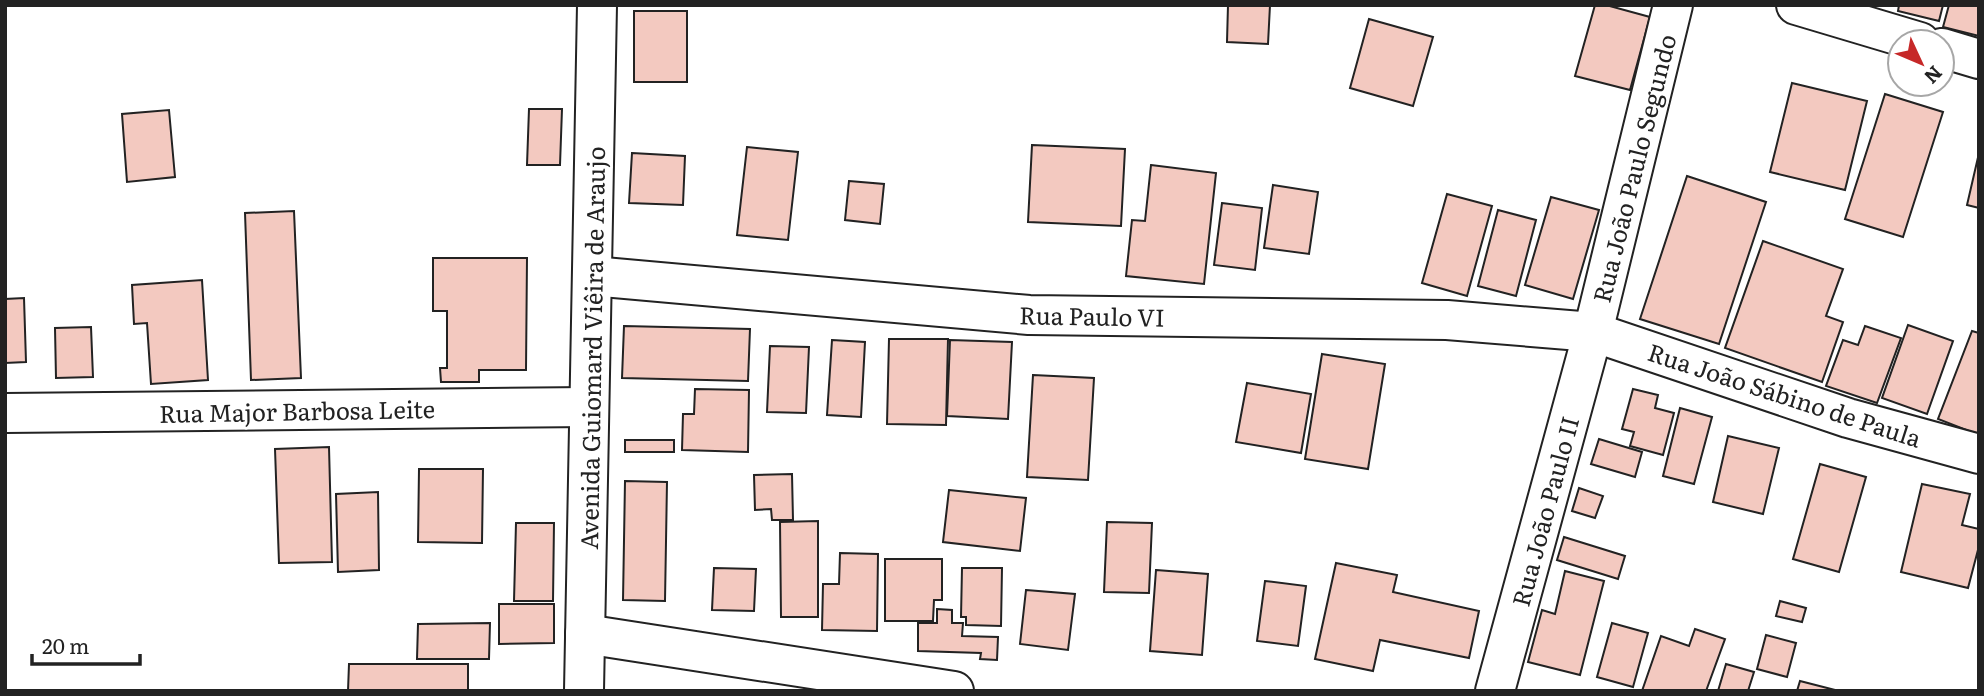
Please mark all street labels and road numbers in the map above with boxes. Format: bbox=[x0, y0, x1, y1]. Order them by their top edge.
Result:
street label: Rua João Paulo Segundo bbox=[1583, 30, 1683, 306]
street label: Avenida Guiomard Viêira de Araujo bbox=[570, 146, 612, 550]
street label: Rua Paulo VI bbox=[1019, 296, 1165, 334]
street label: Rua João Sábino de Paula bbox=[1644, 333, 1926, 455]
street label: Rua Major Barbosa Leite bbox=[159, 390, 435, 430]
street label: Rua João Paulo II bbox=[1502, 412, 1586, 610]

